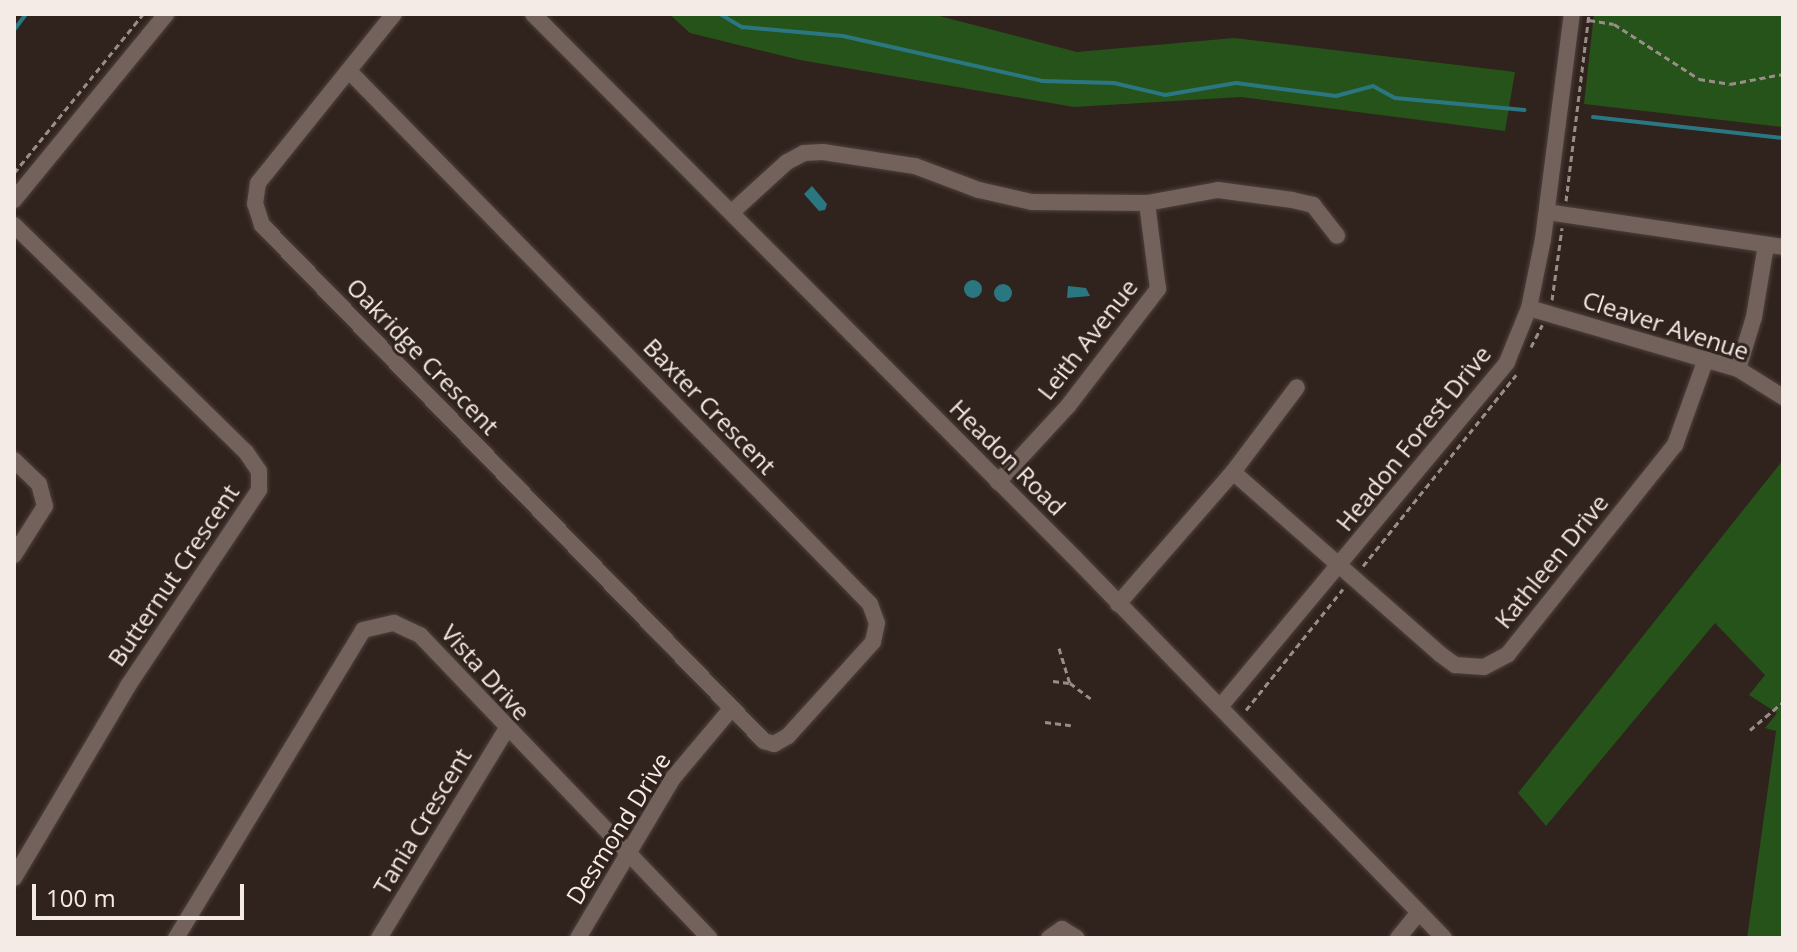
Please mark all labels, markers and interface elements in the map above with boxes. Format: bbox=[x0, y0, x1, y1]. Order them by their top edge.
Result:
street label: Oakridge Crescent bbox=[341, 272, 505, 440]
street label: Leith Avenue bbox=[1031, 273, 1143, 405]
street label: Cleaver Avenue bbox=[1579, 285, 1753, 365]
street label: Baxter Crescent bbox=[638, 332, 782, 480]
street label: Headon Forest Drive bbox=[1330, 340, 1496, 536]
street label: Headon Road bbox=[944, 393, 1072, 521]
street label: Butternut Crescent bbox=[102, 479, 244, 671]
street label: Kathleen Drive bbox=[1488, 488, 1614, 634]
street label: Vista Drive bbox=[436, 618, 536, 726]
street label: Tania Crescent bbox=[367, 743, 477, 899]
street label: Desmond Drive bbox=[560, 747, 676, 909]
scale bar bbox=[36, 868, 248, 918]
text: 100 m bbox=[46, 881, 116, 914]

